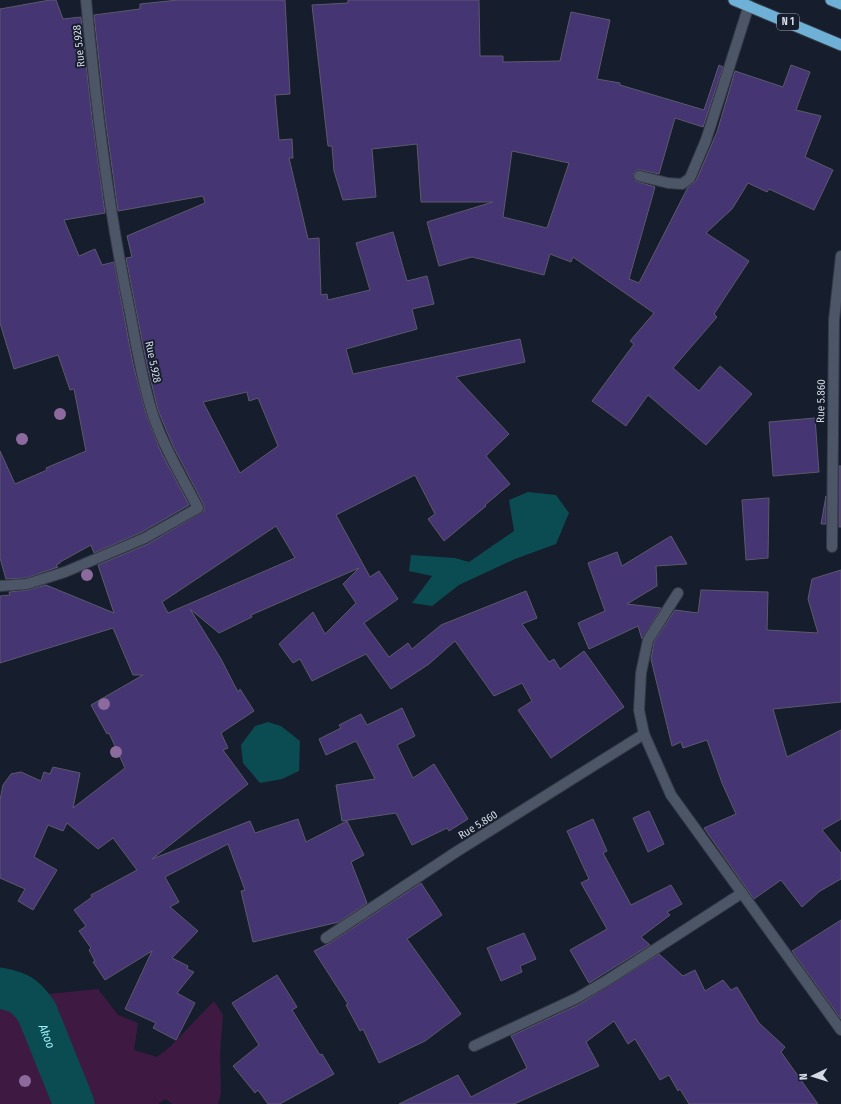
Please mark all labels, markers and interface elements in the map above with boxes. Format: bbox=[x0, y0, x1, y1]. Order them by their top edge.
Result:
road number: N 1 bbox=[777, 14, 799, 30]
street label: Rue 5.928 bbox=[70, 24, 88, 68]
street label: Rue 5.928 bbox=[142, 340, 164, 385]
street label: Rue 5.860 bbox=[814, 379, 828, 423]
street label: Rue 5.860 bbox=[456, 808, 500, 842]
water label: Akoo bbox=[35, 1021, 58, 1050]
north arrow bbox=[793, 1056, 833, 1096]
text: N bbox=[797, 1073, 810, 1080]

